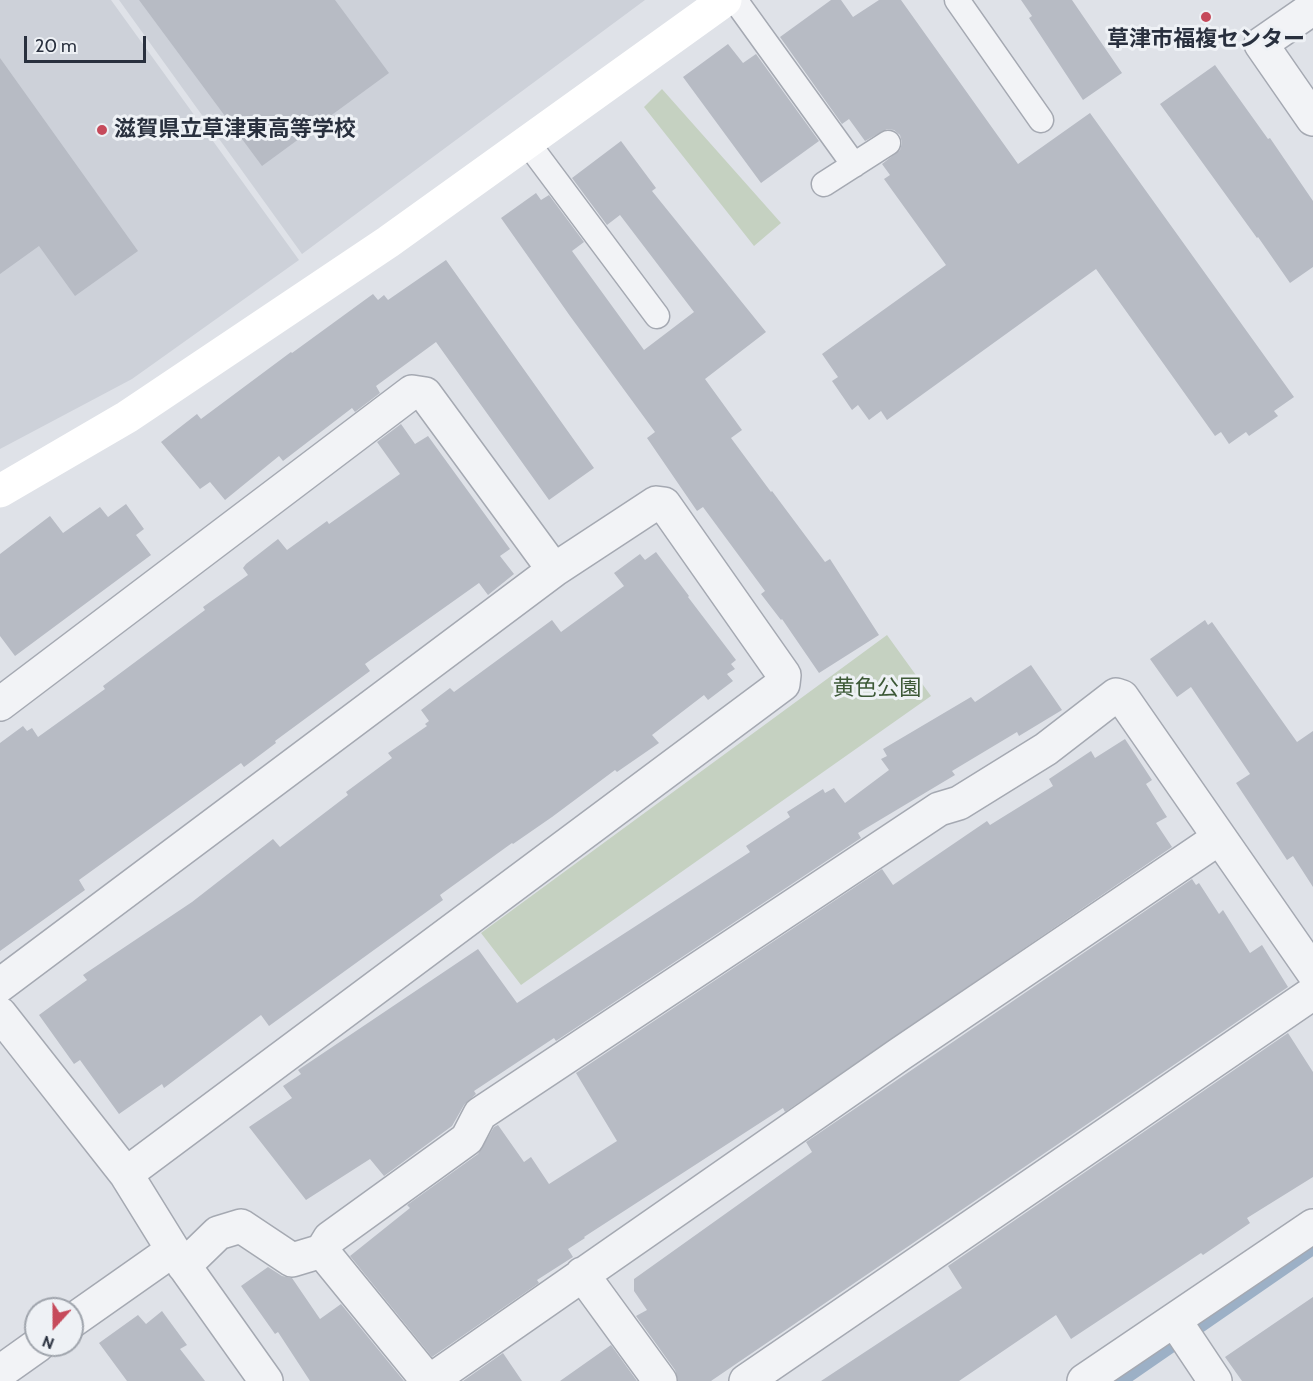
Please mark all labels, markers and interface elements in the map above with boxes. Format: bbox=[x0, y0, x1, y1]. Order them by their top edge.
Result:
marker: 草津市福複センター bbox=[1199, 10, 1213, 24]
scale bar bbox=[27, 24, 148, 62]
place label: 草津市福複センター bbox=[1107, 27, 1305, 53]
text: 20 m bbox=[35, 35, 77, 57]
place label: 滋賀県立草津東高等学校 bbox=[114, 117, 356, 143]
marker: 滋賀県立草津東高等学校 bbox=[95, 123, 109, 137]
park label: 黄色公園 bbox=[833, 676, 921, 702]
north arrow bbox=[24, 1297, 84, 1357]
text: N bbox=[39, 1332, 57, 1353]

